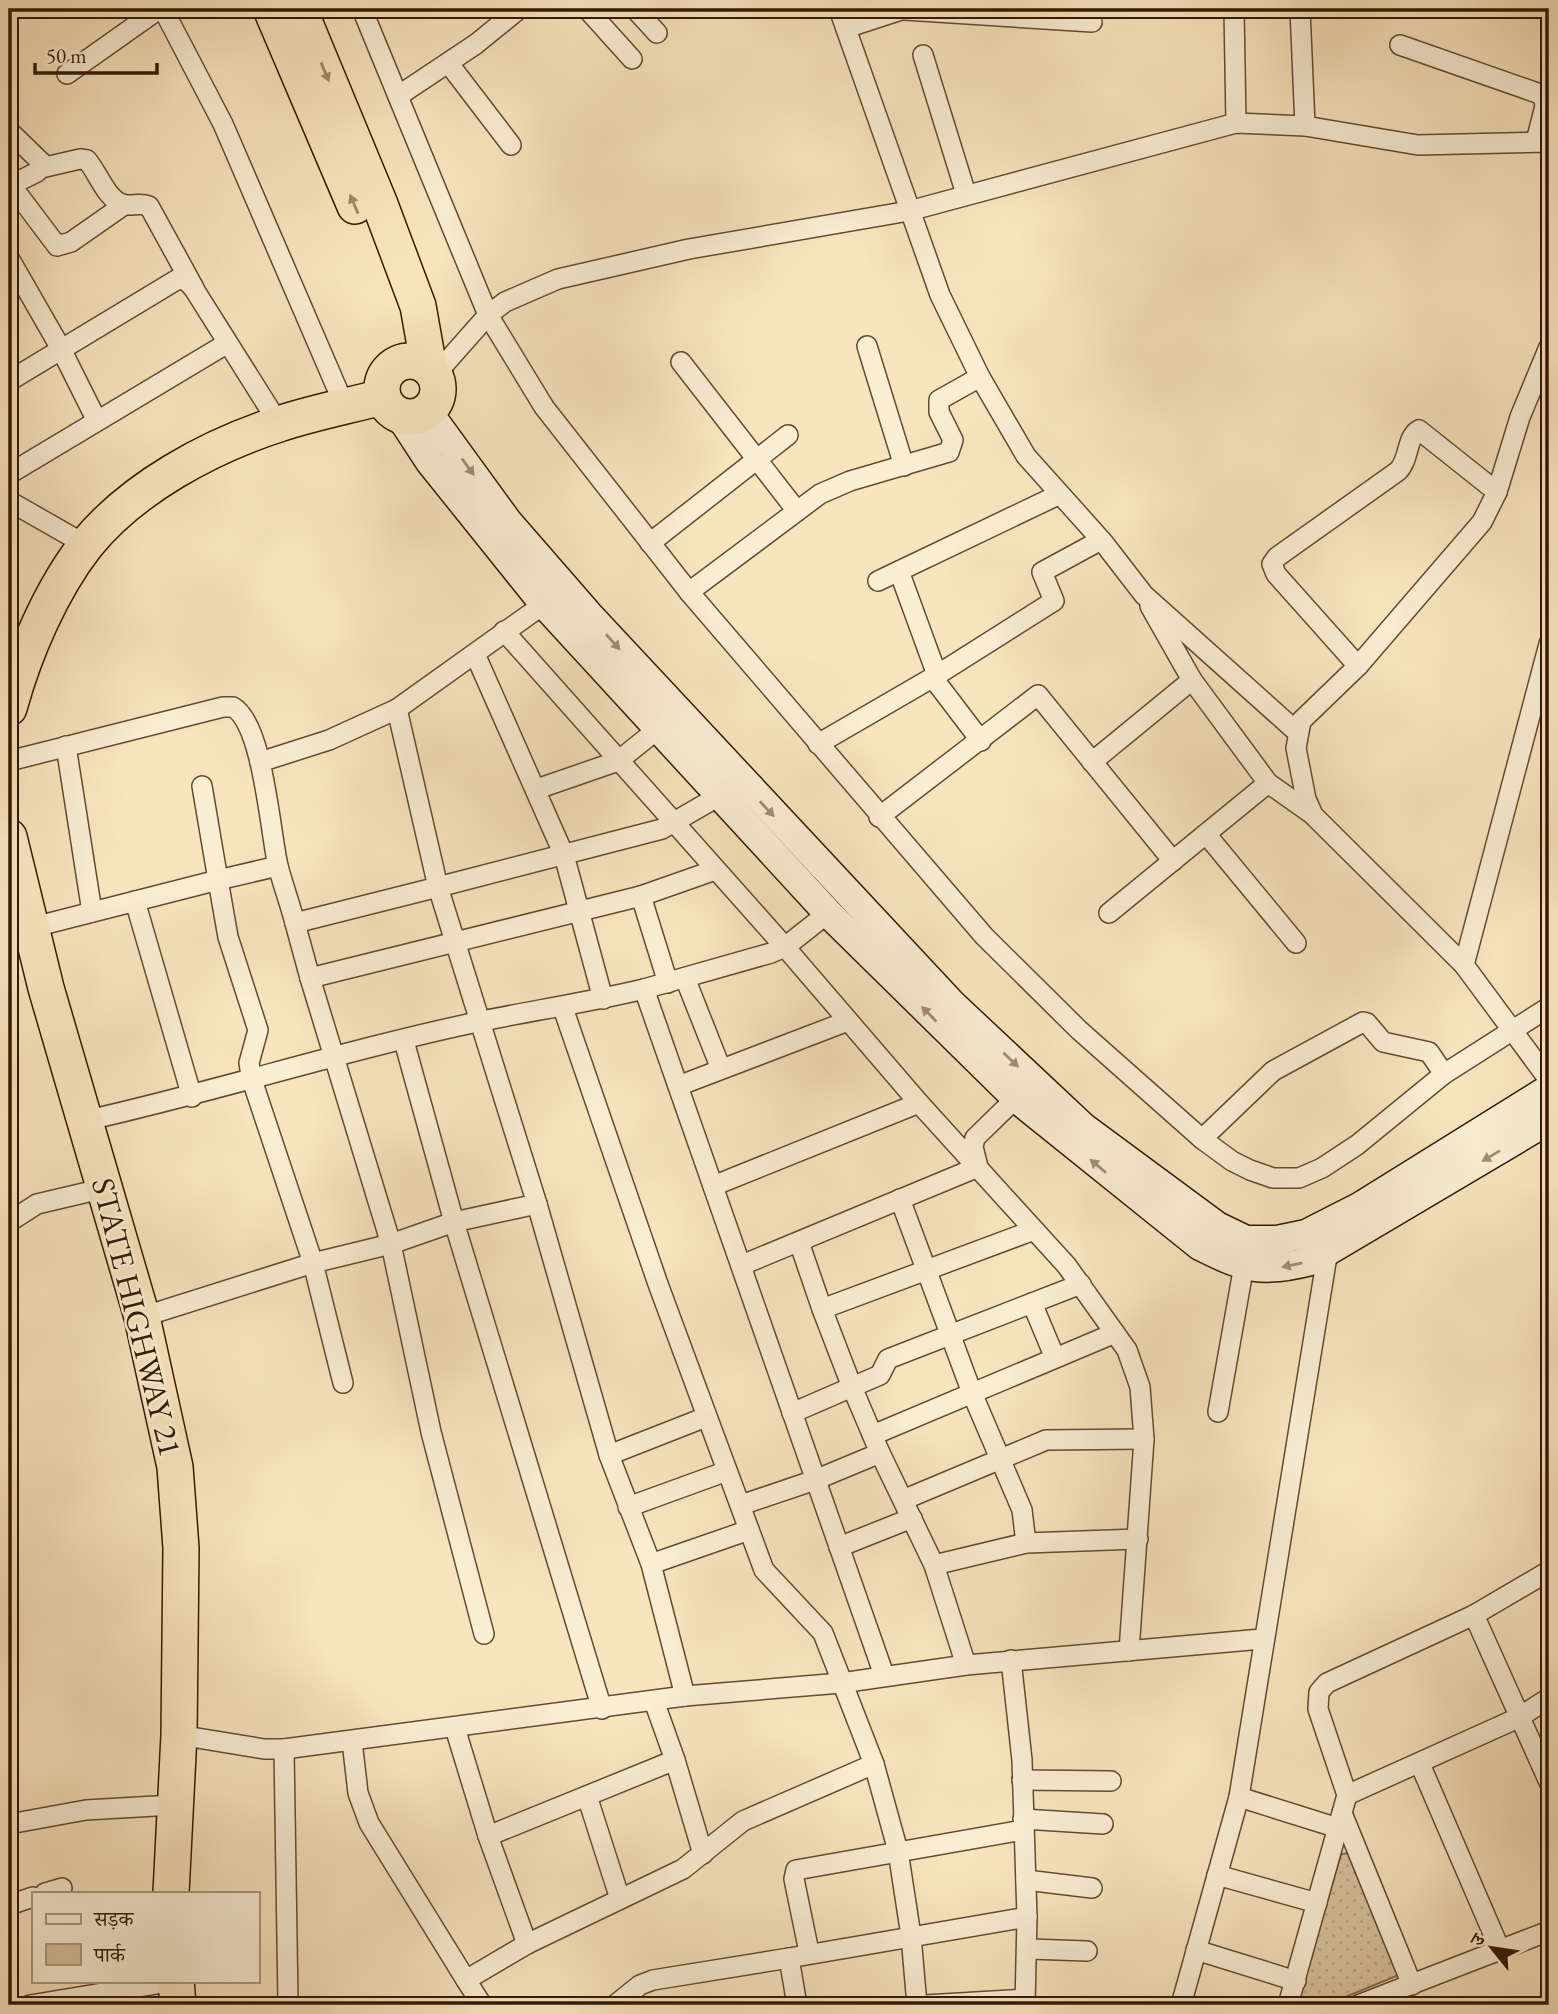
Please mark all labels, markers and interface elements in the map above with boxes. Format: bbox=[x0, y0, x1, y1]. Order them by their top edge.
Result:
scale bar bbox=[35, 32, 158, 76]
text: 50 m bbox=[46, 42, 87, 69]
one-way arrow bbox=[320, 61, 331, 82]
one-way arrow bbox=[349, 194, 360, 215]
one-way arrow bbox=[460, 458, 474, 476]
one-way arrow bbox=[605, 633, 621, 651]
one-way arrow bbox=[759, 800, 775, 817]
one-way arrow bbox=[921, 1006, 937, 1023]
one-way arrow bbox=[1002, 1052, 1020, 1068]
one-way arrow bbox=[1481, 1150, 1500, 1162]
one-way arrow bbox=[1089, 1158, 1107, 1174]
street label: STATE HIGHWAY 21 bbox=[82, 1174, 192, 1460]
one-way arrow bbox=[1281, 1260, 1303, 1271]
legend bbox=[32, 1892, 259, 1982]
text: सड़क bbox=[93, 1905, 134, 1932]
north arrow bbox=[1456, 1912, 1526, 1982]
text: उ bbox=[1463, 1928, 1492, 1952]
text: पार्क bbox=[93, 1941, 126, 1968]

